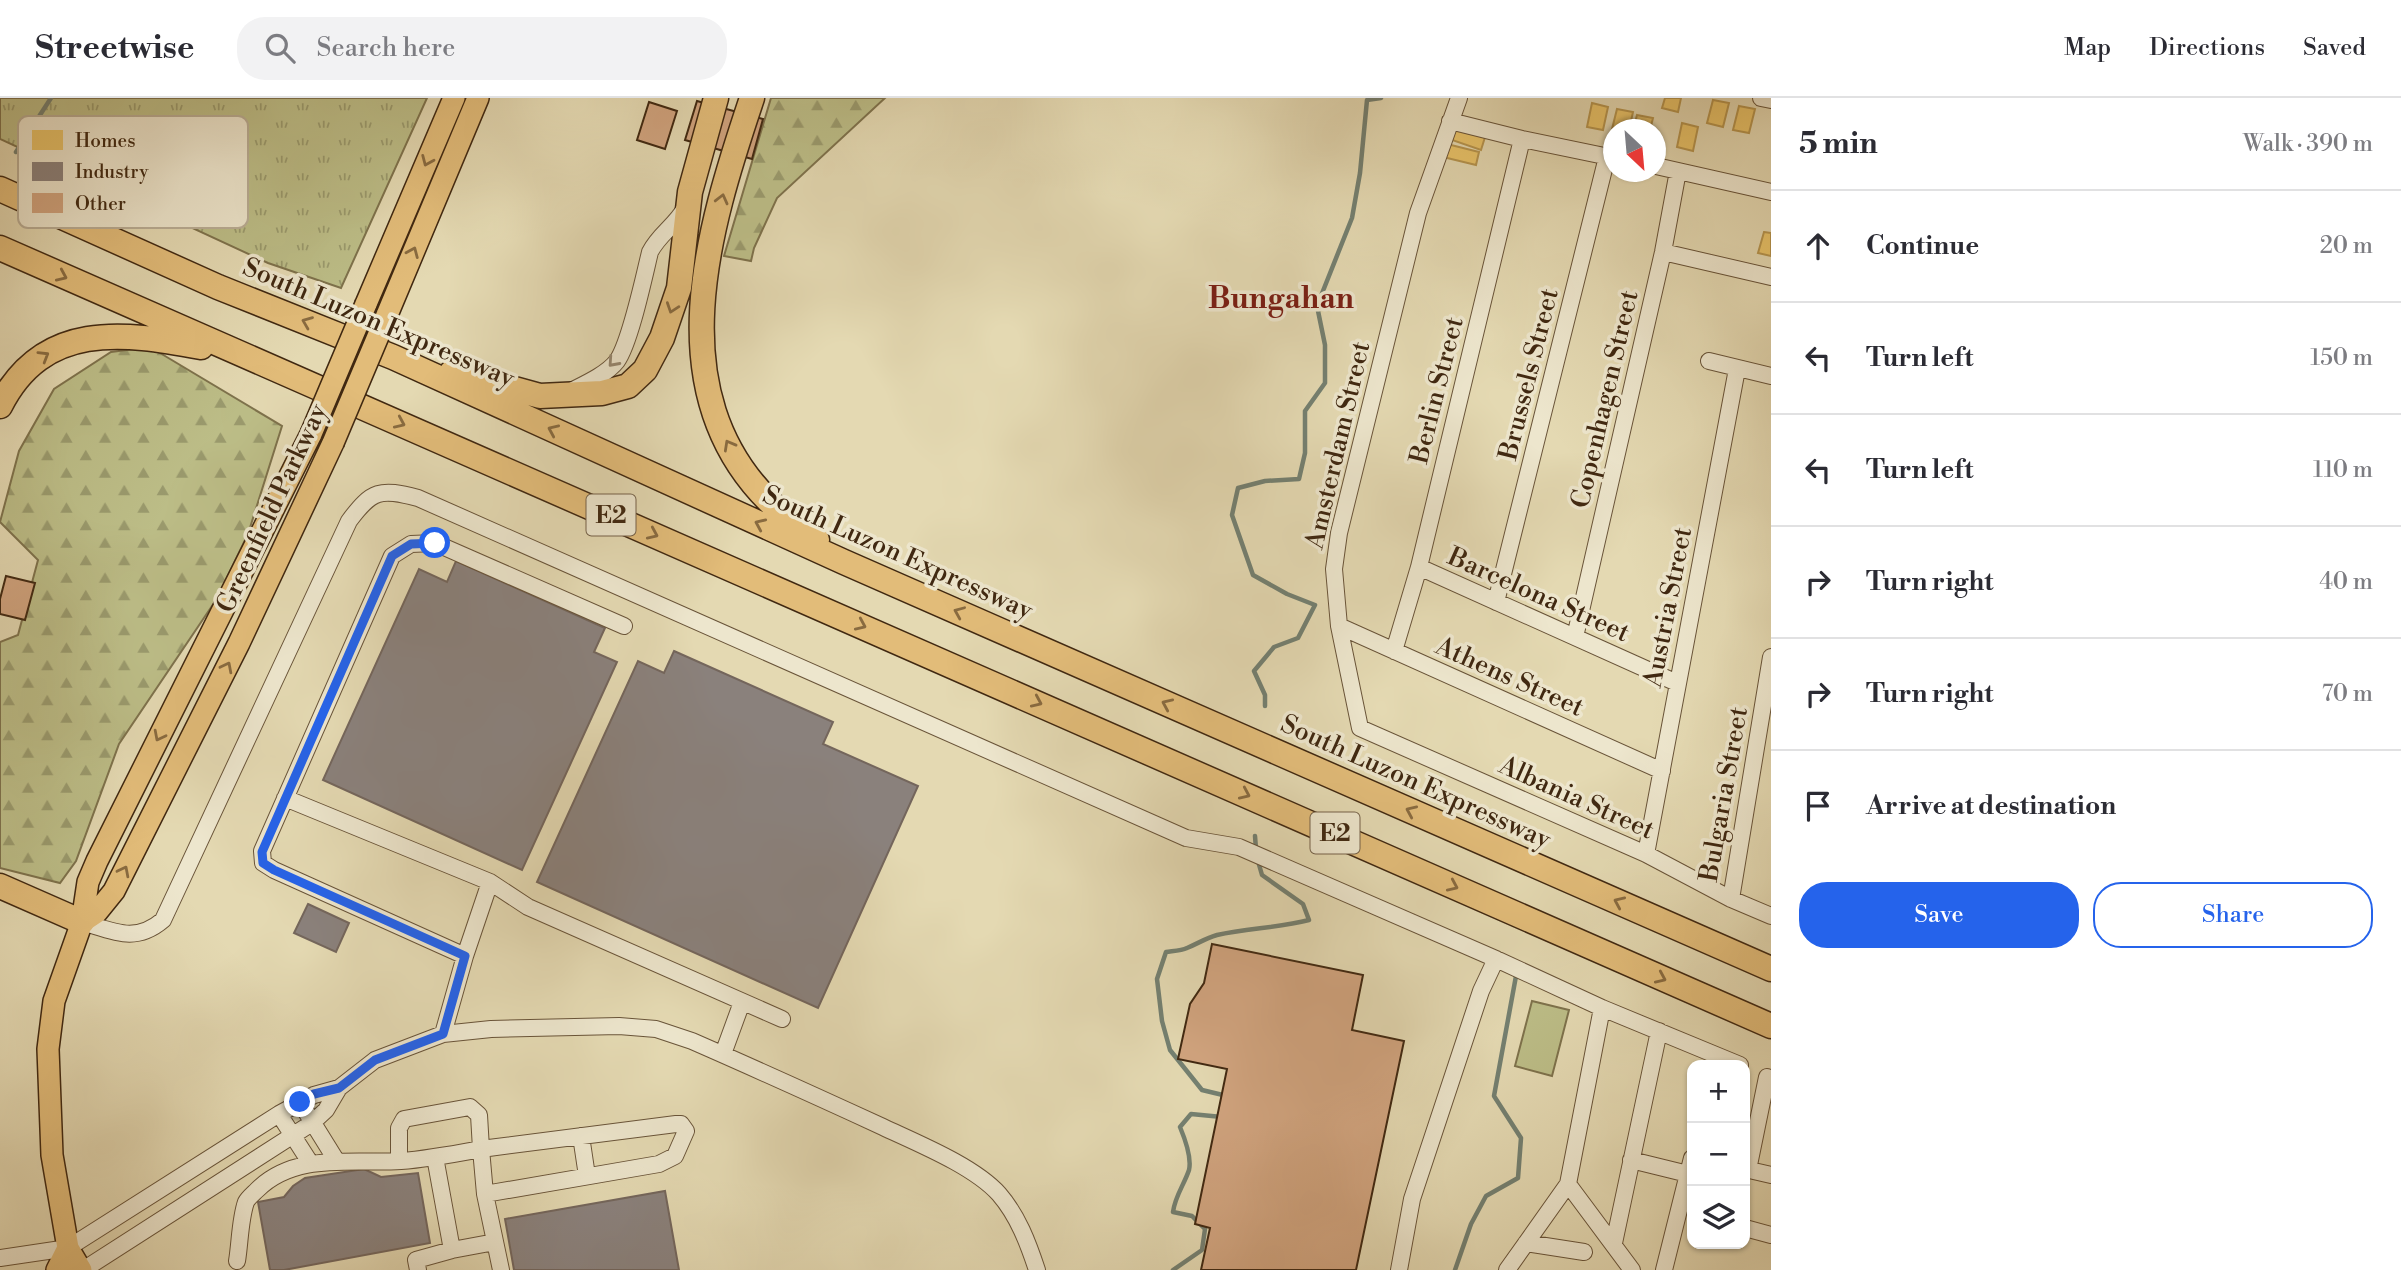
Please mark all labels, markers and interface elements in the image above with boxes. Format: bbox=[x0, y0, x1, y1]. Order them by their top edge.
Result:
search box bbox=[237, 17, 727, 80]
text: Streetwise bbox=[35, 28, 195, 69]
icon: search bbox=[261, 29, 299, 67]
text: Search here bbox=[317, 32, 455, 64]
text: Map bbox=[2064, 33, 2111, 63]
text: Directions bbox=[2149, 33, 2265, 63]
text: Saved bbox=[2303, 33, 2366, 63]
legend bbox=[18, 116, 248, 228]
north arrow bbox=[1603, 119, 1666, 182]
text: 5 min bbox=[1799, 125, 1878, 163]
text: Homes bbox=[75, 129, 135, 153]
text: Walk · 390 m bbox=[2243, 130, 2373, 158]
one-way arrow bbox=[421, 153, 435, 166]
text: Industry bbox=[75, 160, 149, 184]
text: Other bbox=[75, 192, 126, 216]
one-way arrow bbox=[714, 194, 728, 206]
icon: ahead bbox=[1799, 227, 1837, 265]
text: Continue bbox=[1866, 230, 1979, 262]
text: 20 m bbox=[2320, 232, 2373, 260]
one-way arrow bbox=[405, 247, 419, 259]
street label: South Luzon Expressway bbox=[238, 251, 520, 395]
one-way arrow bbox=[55, 268, 68, 282]
district label: Bungahan bbox=[1208, 280, 1355, 318]
street label: Brussels Street bbox=[1492, 285, 1566, 464]
street label: Copenhagen Street bbox=[1564, 287, 1646, 511]
one-way arrow bbox=[666, 301, 680, 313]
street label: Berlin Street bbox=[1403, 314, 1471, 468]
one-way arrow bbox=[302, 317, 314, 331]
street label: Amsterdam Street bbox=[1298, 338, 1377, 553]
icon: left bbox=[1799, 339, 1837, 377]
text: Turn left bbox=[1866, 342, 1974, 374]
text: 150 m bbox=[2310, 344, 2373, 372]
one-way arrow bbox=[37, 351, 50, 364]
one-way arrow bbox=[609, 353, 621, 366]
street label: Greenfield Parkway bbox=[210, 399, 334, 618]
one-way arrow bbox=[392, 415, 405, 429]
one-way arrow bbox=[548, 424, 560, 438]
one-way arrow bbox=[724, 440, 737, 452]
icon: left bbox=[1799, 451, 1837, 489]
text: Turn left bbox=[1866, 454, 1974, 486]
text: 110 m bbox=[2313, 456, 2373, 484]
street label: South Luzon Expressway bbox=[758, 479, 1038, 627]
road number: E2 bbox=[586, 494, 636, 536]
one-way arrow bbox=[755, 518, 767, 532]
street label: Austria Street bbox=[1637, 524, 1699, 691]
one-way arrow bbox=[646, 525, 658, 539]
route start bbox=[419, 527, 450, 558]
street label: Barcelona Street bbox=[1442, 540, 1634, 649]
icon: right bbox=[1799, 563, 1837, 601]
text: Turn right bbox=[1866, 566, 1994, 598]
text: 40 m bbox=[2319, 568, 2373, 596]
one-way arrow bbox=[954, 606, 966, 620]
one-way arrow bbox=[854, 617, 866, 631]
street label: Athens Street bbox=[1430, 630, 1589, 724]
one-way arrow bbox=[218, 662, 232, 675]
icon: right bbox=[1799, 675, 1837, 713]
text: Turn right bbox=[1866, 678, 1994, 710]
text: 70 m bbox=[2322, 680, 2373, 708]
one-way arrow bbox=[1030, 694, 1042, 708]
one-way arrow bbox=[1162, 698, 1174, 712]
street label: Bulgaria Street bbox=[1693, 704, 1755, 885]
street label: South Luzon Expressway bbox=[1276, 708, 1556, 856]
one-way arrow bbox=[153, 729, 167, 741]
street label: Albania Street bbox=[1493, 749, 1659, 846]
one-way arrow bbox=[1238, 786, 1250, 800]
icon: arrive bbox=[1799, 787, 1837, 825]
text: Arrive at destination bbox=[1866, 790, 2116, 822]
one-way arrow bbox=[1405, 805, 1418, 819]
road number: E2 bbox=[1310, 812, 1360, 854]
one-way arrow bbox=[116, 865, 129, 878]
one-way arrow bbox=[1446, 878, 1458, 892]
button: Save bbox=[1799, 882, 2079, 948]
button: Share bbox=[2093, 882, 2373, 948]
one-way arrow bbox=[1614, 897, 1626, 911]
one-way arrow bbox=[1654, 970, 1666, 984]
map controls bbox=[1687, 1060, 1750, 1249]
button: + bbox=[1687, 1060, 1750, 1123]
route end bbox=[284, 1086, 315, 1117]
button: − bbox=[1687, 1123, 1750, 1186]
button: layers bbox=[1687, 1186, 1750, 1249]

